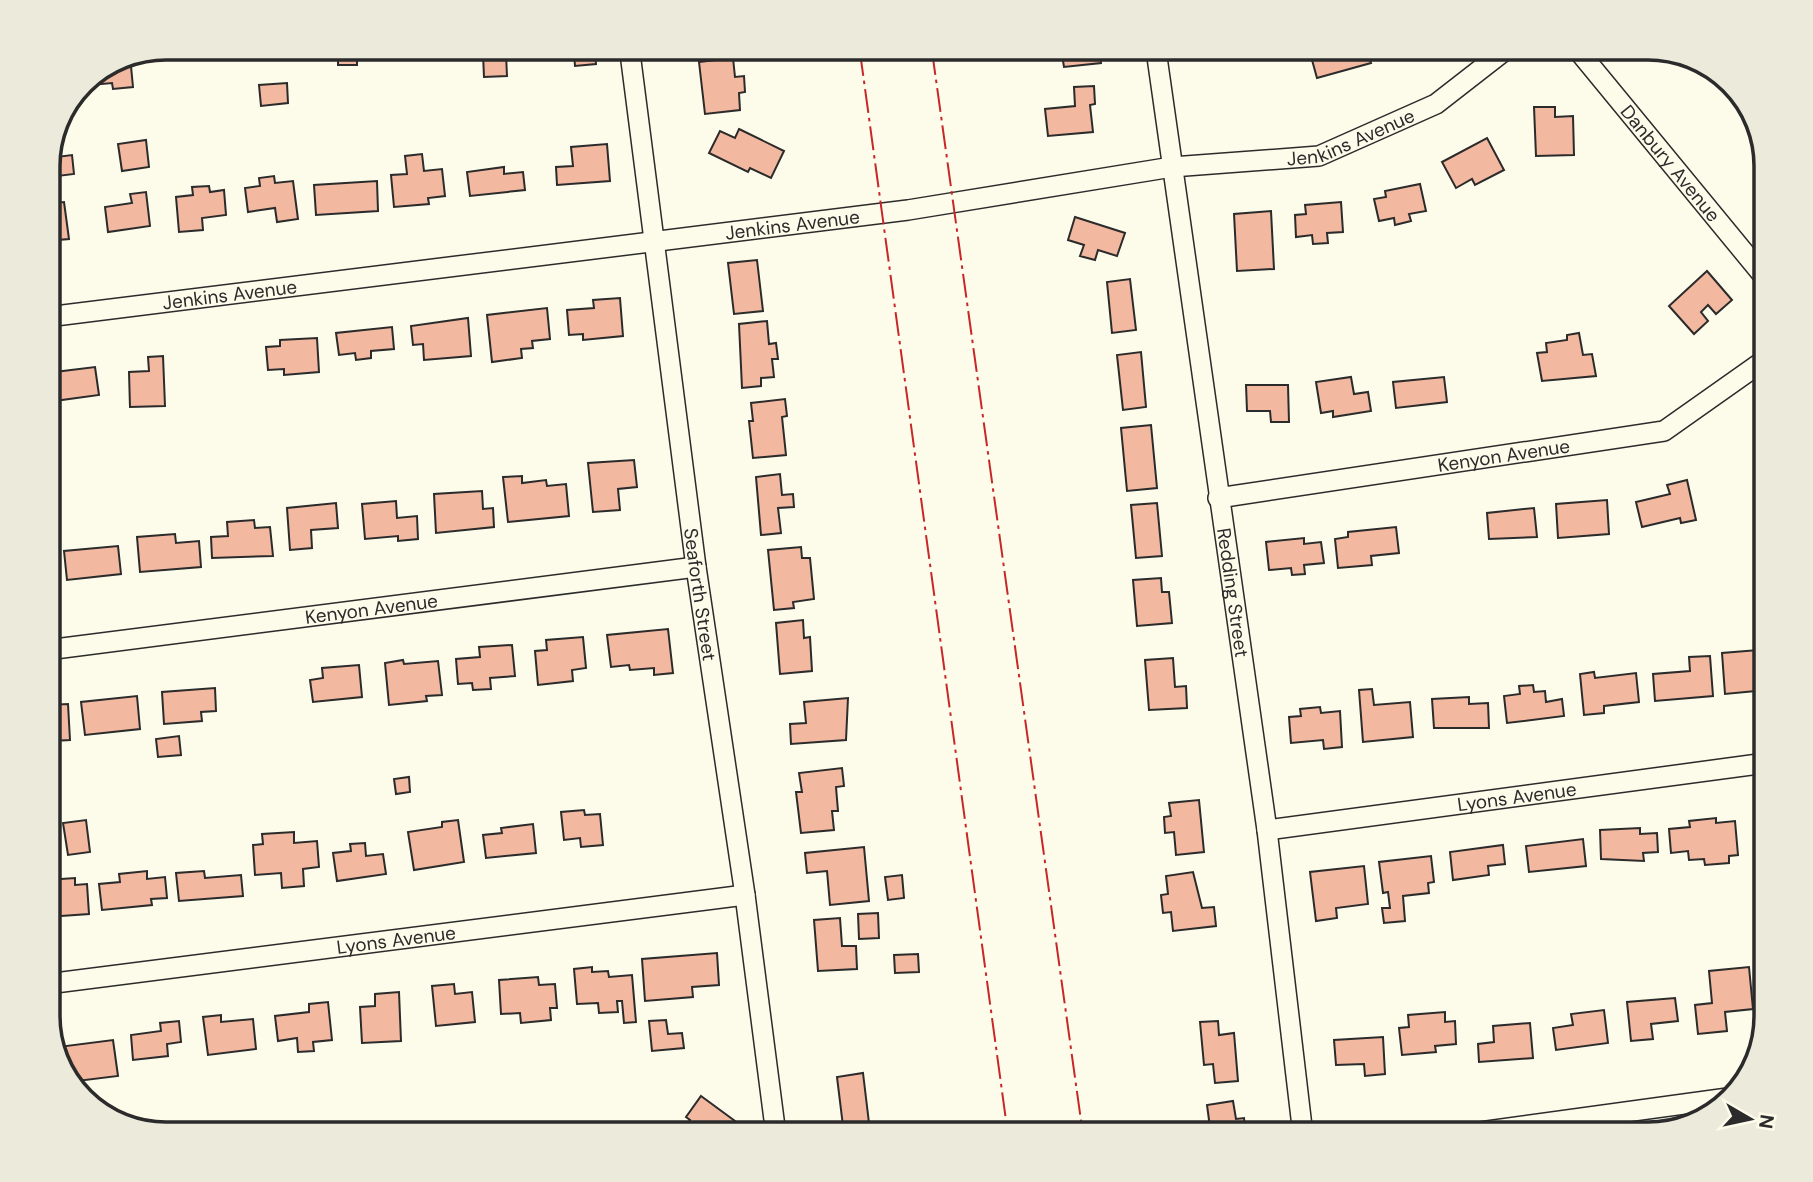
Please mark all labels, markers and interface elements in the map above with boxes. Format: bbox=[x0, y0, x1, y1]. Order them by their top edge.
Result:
street label: Danbury Avenue bbox=[1615, 99, 1726, 227]
street label: Jenkins Avenue bbox=[1286, 103, 1418, 171]
street label: Jenkins Avenue bbox=[724, 204, 861, 245]
street label: Jenkins Avenue bbox=[161, 274, 298, 315]
street label: Kenyon Avenue bbox=[1436, 433, 1572, 477]
street label: Redding Street bbox=[1212, 526, 1255, 659]
street label: Seaforth Street bbox=[679, 527, 722, 663]
street label: Kenyon Avenue bbox=[304, 588, 439, 629]
street label: Lyons Avenue bbox=[1456, 776, 1578, 817]
street label: Lyons Avenue bbox=[335, 919, 457, 959]
north arrow bbox=[1715, 1084, 1785, 1154]
text: N bbox=[1753, 1113, 1780, 1130]

